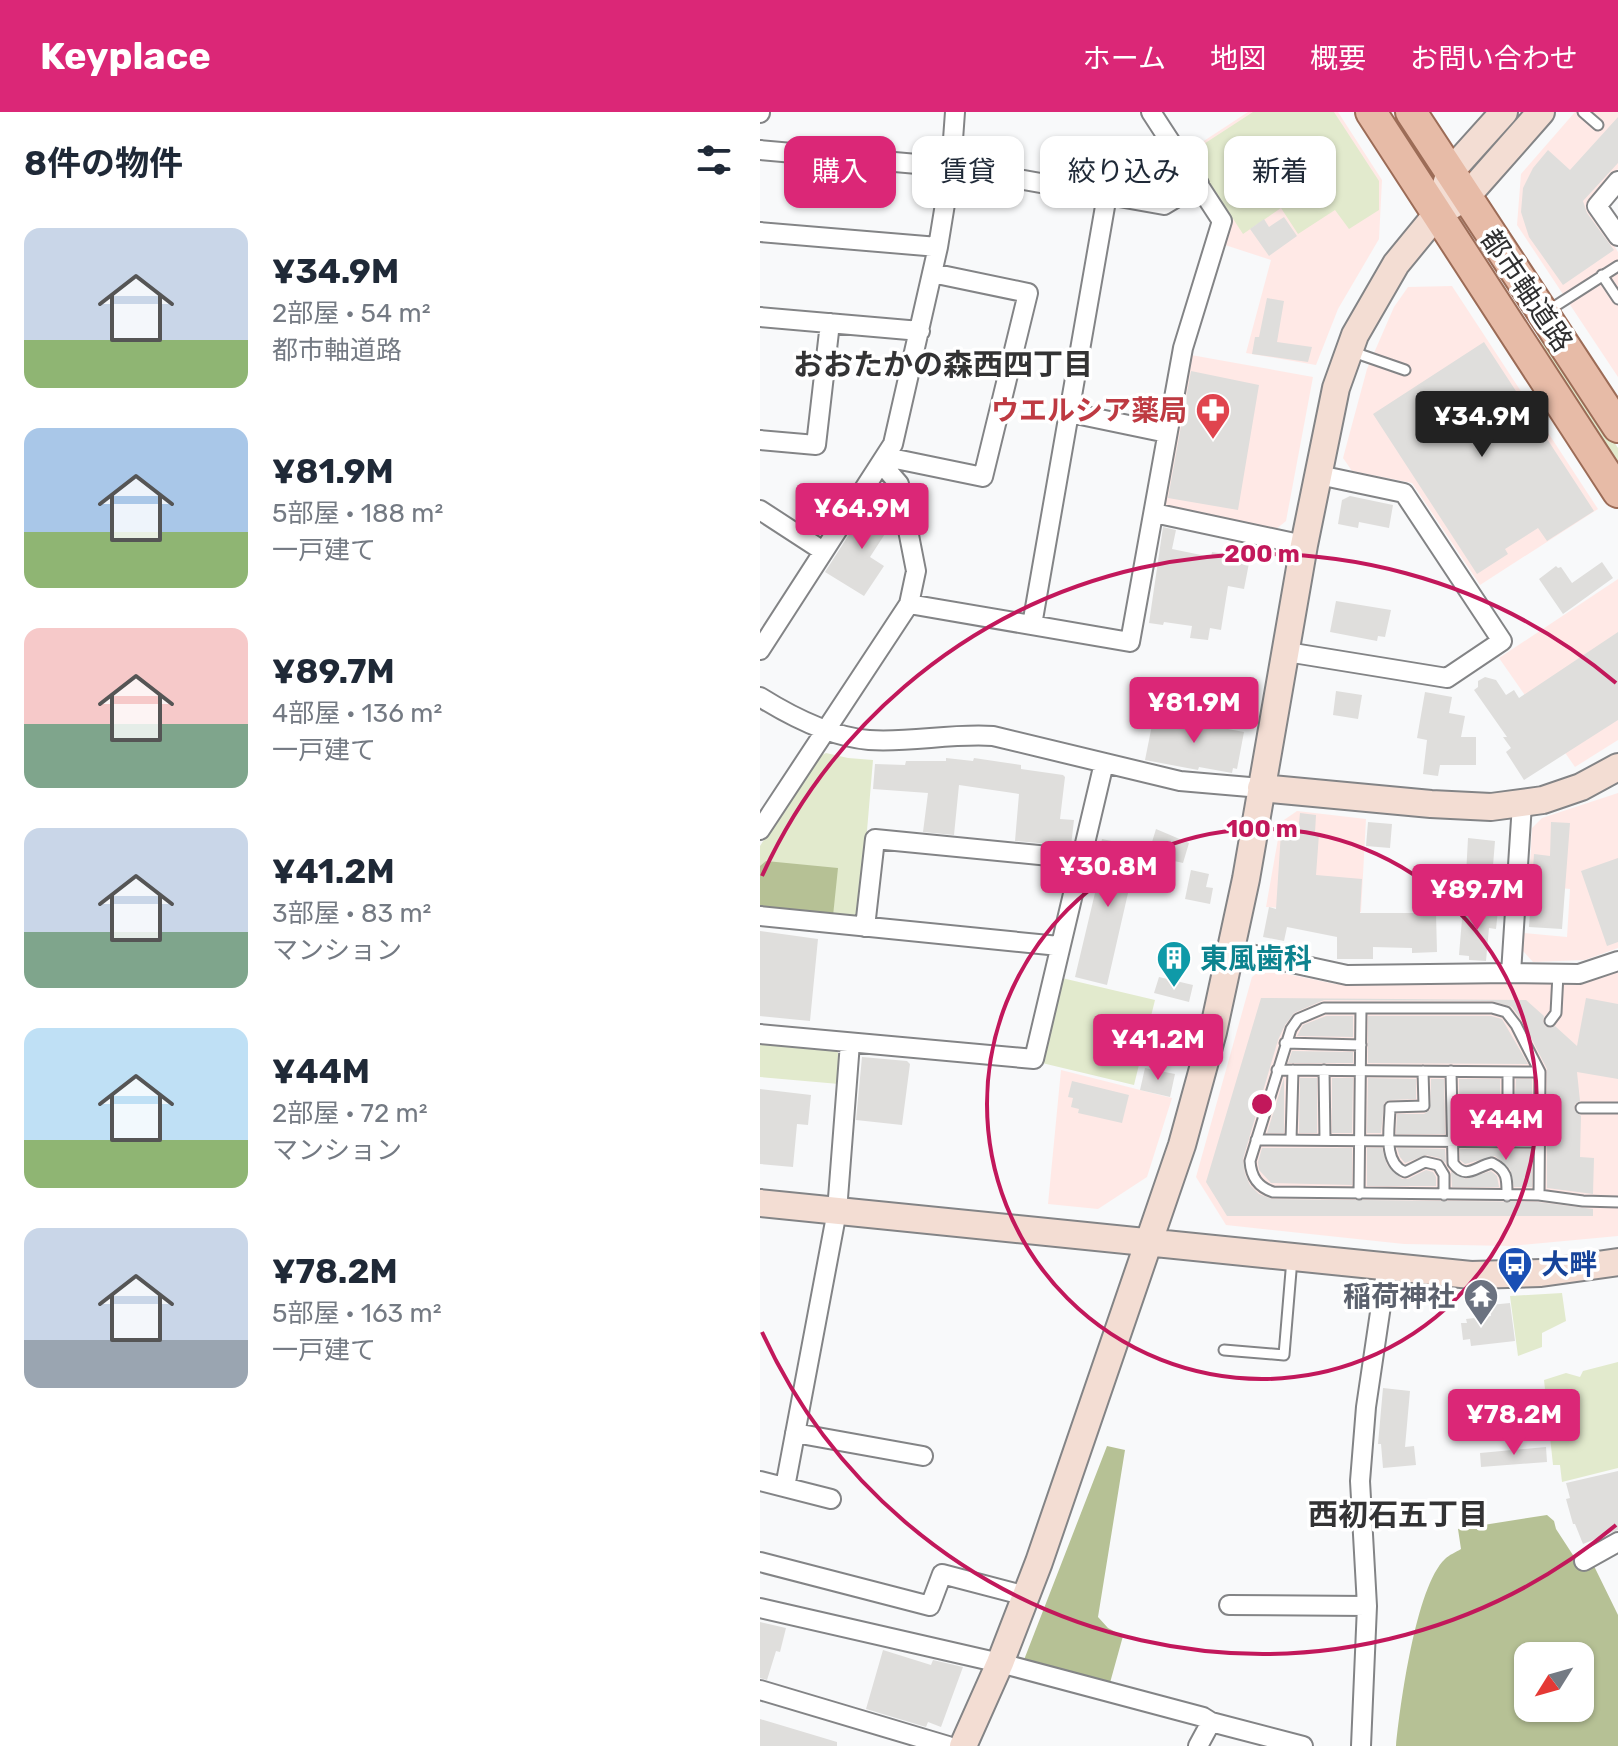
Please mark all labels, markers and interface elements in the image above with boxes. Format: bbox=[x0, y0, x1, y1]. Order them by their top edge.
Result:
text: Keyplace bbox=[40, 33, 211, 79]
text: ホーム bbox=[1083, 42, 1166, 75]
text: 地図 bbox=[1210, 42, 1266, 75]
text: 概要 bbox=[1310, 42, 1366, 75]
text: お問い合わせ bbox=[1410, 42, 1578, 75]
chip: 購入 bbox=[784, 136, 896, 208]
chip: 賃貸 bbox=[912, 136, 1024, 208]
chip: 絞り込み bbox=[1040, 136, 1208, 208]
chip: 新着 bbox=[1224, 136, 1336, 208]
icon: filters bbox=[692, 138, 736, 182]
text: 8件の物件 bbox=[24, 143, 183, 184]
street label: 都市軸道路 bbox=[1474, 223, 1579, 358]
text: ¥34.9M bbox=[272, 251, 399, 292]
icon: home bbox=[88, 260, 184, 356]
text: 2部屋 · 54 m² bbox=[272, 298, 431, 329]
text: 都市軸道路 bbox=[272, 335, 402, 366]
district label: おおたかの森西四丁目 bbox=[793, 347, 1093, 383]
pharmacy icon: ウエルシア薬局 bbox=[1194, 391, 1232, 441]
pin: ¥34.9M bbox=[1417, 391, 1547, 459]
place label: ウエルシア薬局 bbox=[991, 394, 1187, 427]
text: ¥34.9M bbox=[1433, 401, 1531, 432]
text: ¥81.9M bbox=[272, 451, 394, 492]
icon: home bbox=[88, 460, 184, 556]
pin: ¥64.9M bbox=[797, 483, 927, 551]
text: ¥64.9M bbox=[814, 493, 910, 524]
text: 5部屋 · 188 m² bbox=[272, 498, 443, 529]
text: 一戸建て bbox=[272, 535, 376, 566]
text: 200 m bbox=[1224, 540, 1300, 568]
text: ¥89.7M bbox=[272, 651, 395, 692]
icon: home bbox=[88, 660, 184, 756]
pin: ¥81.9M bbox=[1129, 677, 1259, 745]
text: ¥81.9M bbox=[1148, 687, 1240, 718]
text: 4部屋 · 136 m² bbox=[272, 698, 442, 729]
text: 一戸建て bbox=[272, 735, 376, 766]
text: 100 m bbox=[1226, 815, 1298, 843]
pin: ¥30.8M bbox=[1043, 841, 1173, 909]
text: ¥41.2M bbox=[272, 851, 395, 892]
text: ¥30.8M bbox=[1059, 851, 1157, 882]
icon: home bbox=[88, 860, 184, 956]
pin: ¥89.7M bbox=[1412, 864, 1542, 932]
text: ¥89.7M bbox=[1430, 874, 1524, 905]
text: 3部屋 · 83 m² bbox=[272, 898, 431, 929]
text: マンション bbox=[272, 935, 402, 966]
building icon: 東風歯科 bbox=[1155, 939, 1193, 989]
place label: 東風歯科 bbox=[1200, 942, 1312, 975]
pin: ¥41.2M bbox=[1093, 1014, 1223, 1082]
text: ¥41.2M bbox=[1111, 1024, 1205, 1055]
text: ¥44M bbox=[272, 1051, 370, 1092]
icon: home bbox=[88, 1060, 184, 1156]
centre of rings bbox=[1248, 1090, 1276, 1118]
pin: ¥44M bbox=[1459, 1094, 1553, 1162]
text: 2部屋 · 72 m² bbox=[272, 1098, 428, 1129]
text: ¥44M bbox=[1469, 1104, 1543, 1135]
text: マンション bbox=[272, 1135, 402, 1166]
bus stop icon: 大畔 bbox=[1496, 1245, 1534, 1295]
place label: 大畔 bbox=[1541, 1248, 1597, 1281]
text: ¥78.2M bbox=[272, 1251, 398, 1292]
icon: home bbox=[88, 1260, 184, 1356]
temple icon: 稲荷神社 bbox=[1462, 1277, 1500, 1327]
place label: 稲荷神社 bbox=[1343, 1280, 1455, 1313]
text: 5部屋 · 163 m² bbox=[272, 1298, 442, 1329]
text: 一戸建て bbox=[272, 1335, 376, 1366]
pin: ¥78.2M bbox=[1449, 1389, 1579, 1457]
text: ¥78.2M bbox=[1466, 1399, 1562, 1430]
district label: 西初石五丁目 bbox=[1308, 1497, 1488, 1533]
north arrow bbox=[1514, 1642, 1594, 1722]
map controls bbox=[1514, 1642, 1594, 1722]

